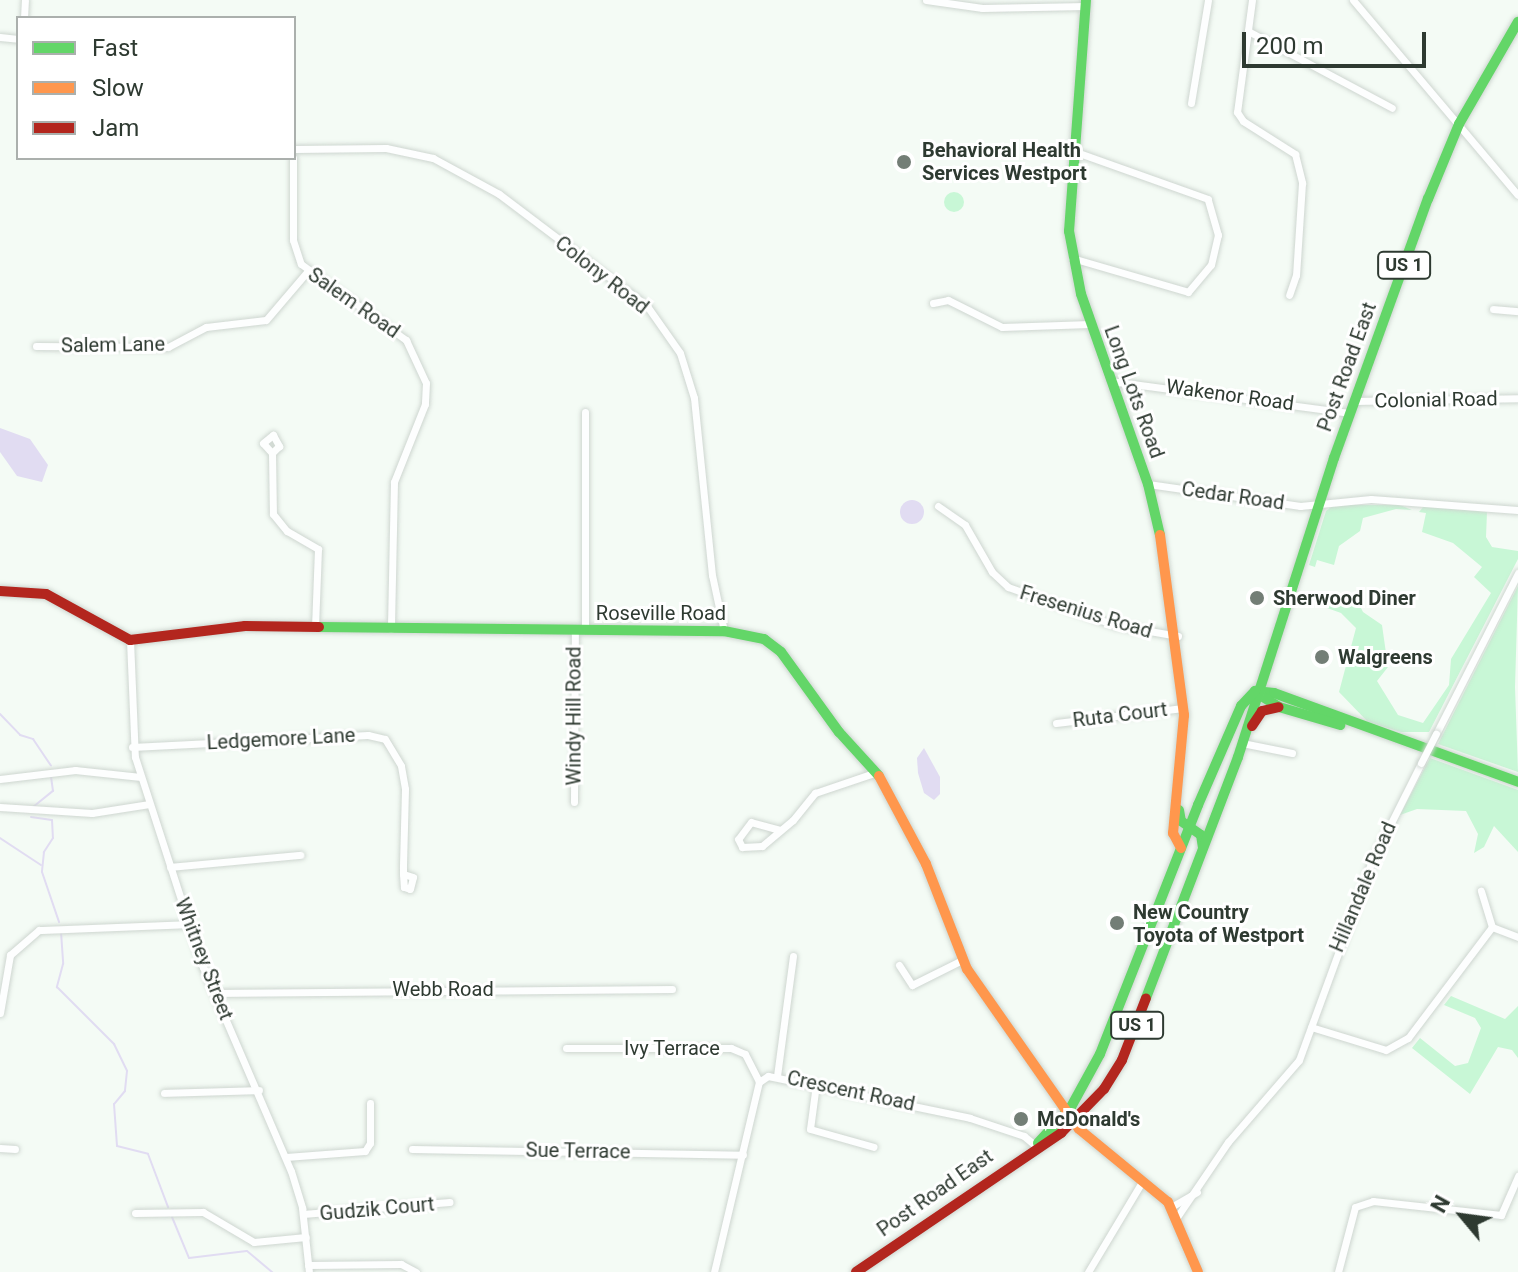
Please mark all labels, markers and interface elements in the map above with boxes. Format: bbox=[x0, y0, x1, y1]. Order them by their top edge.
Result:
legend bbox=[16, 16, 296, 160]
scale bar bbox=[1246, 16, 1430, 66]
text: 200 m bbox=[1256, 32, 1323, 60]
text: Fast bbox=[92, 34, 138, 62]
text: Slow bbox=[92, 74, 144, 102]
text: Jam bbox=[92, 114, 139, 142]
place label: Behavioral Health Services Westport bbox=[922, 138, 1087, 185]
marker: Behavioral Health Services Westport bbox=[893, 151, 915, 173]
street label: Colony Road bbox=[550, 231, 654, 319]
road number: US 1 bbox=[1376, 251, 1432, 279]
street label: Salem Road bbox=[303, 263, 405, 343]
street label: Post Road East bbox=[1313, 299, 1381, 435]
street label: Long Lots Road bbox=[1099, 322, 1169, 462]
street label: Salem Lane bbox=[61, 332, 165, 358]
street label: Wakenor Road bbox=[1164, 374, 1296, 416]
street label: Colonial Road bbox=[1374, 387, 1498, 413]
street label: Cedar Road bbox=[1180, 477, 1286, 515]
street label: Fresenius Road bbox=[1017, 580, 1155, 644]
place label: Sherwood Diner bbox=[1273, 586, 1416, 610]
marker: Sherwood Diner bbox=[1248, 589, 1266, 607]
street label: Roseville Road bbox=[596, 601, 726, 625]
place label: Walgreens bbox=[1338, 645, 1433, 669]
street label: Windy Hill Road bbox=[562, 646, 586, 786]
marker: Walgreens bbox=[1313, 648, 1331, 666]
street label: Ruta Court bbox=[1071, 697, 1169, 733]
street label: Ledgemore Lane bbox=[206, 723, 356, 755]
street label: Hillandale Road bbox=[1325, 818, 1401, 956]
street label: Whitney Street bbox=[170, 895, 238, 1023]
place label: New Country Toyota of Westport bbox=[1133, 900, 1304, 947]
marker: New Country Toyota of Westport bbox=[1108, 914, 1126, 932]
street label: Webb Road bbox=[392, 977, 494, 1001]
road number: US 1 bbox=[1109, 1011, 1165, 1039]
street label: Ivy Terrace bbox=[624, 1036, 720, 1060]
street label: Crescent Road bbox=[785, 1066, 917, 1116]
place label: McDonald's bbox=[1037, 1107, 1140, 1131]
marker: McDonald's bbox=[1012, 1110, 1030, 1128]
street label: Sue Terrace bbox=[525, 1138, 631, 1164]
street label: Post Road East bbox=[873, 1144, 997, 1242]
north arrow bbox=[1422, 1176, 1502, 1256]
text: N bbox=[1426, 1191, 1455, 1217]
street label: Gudzik Court bbox=[319, 1192, 435, 1226]

